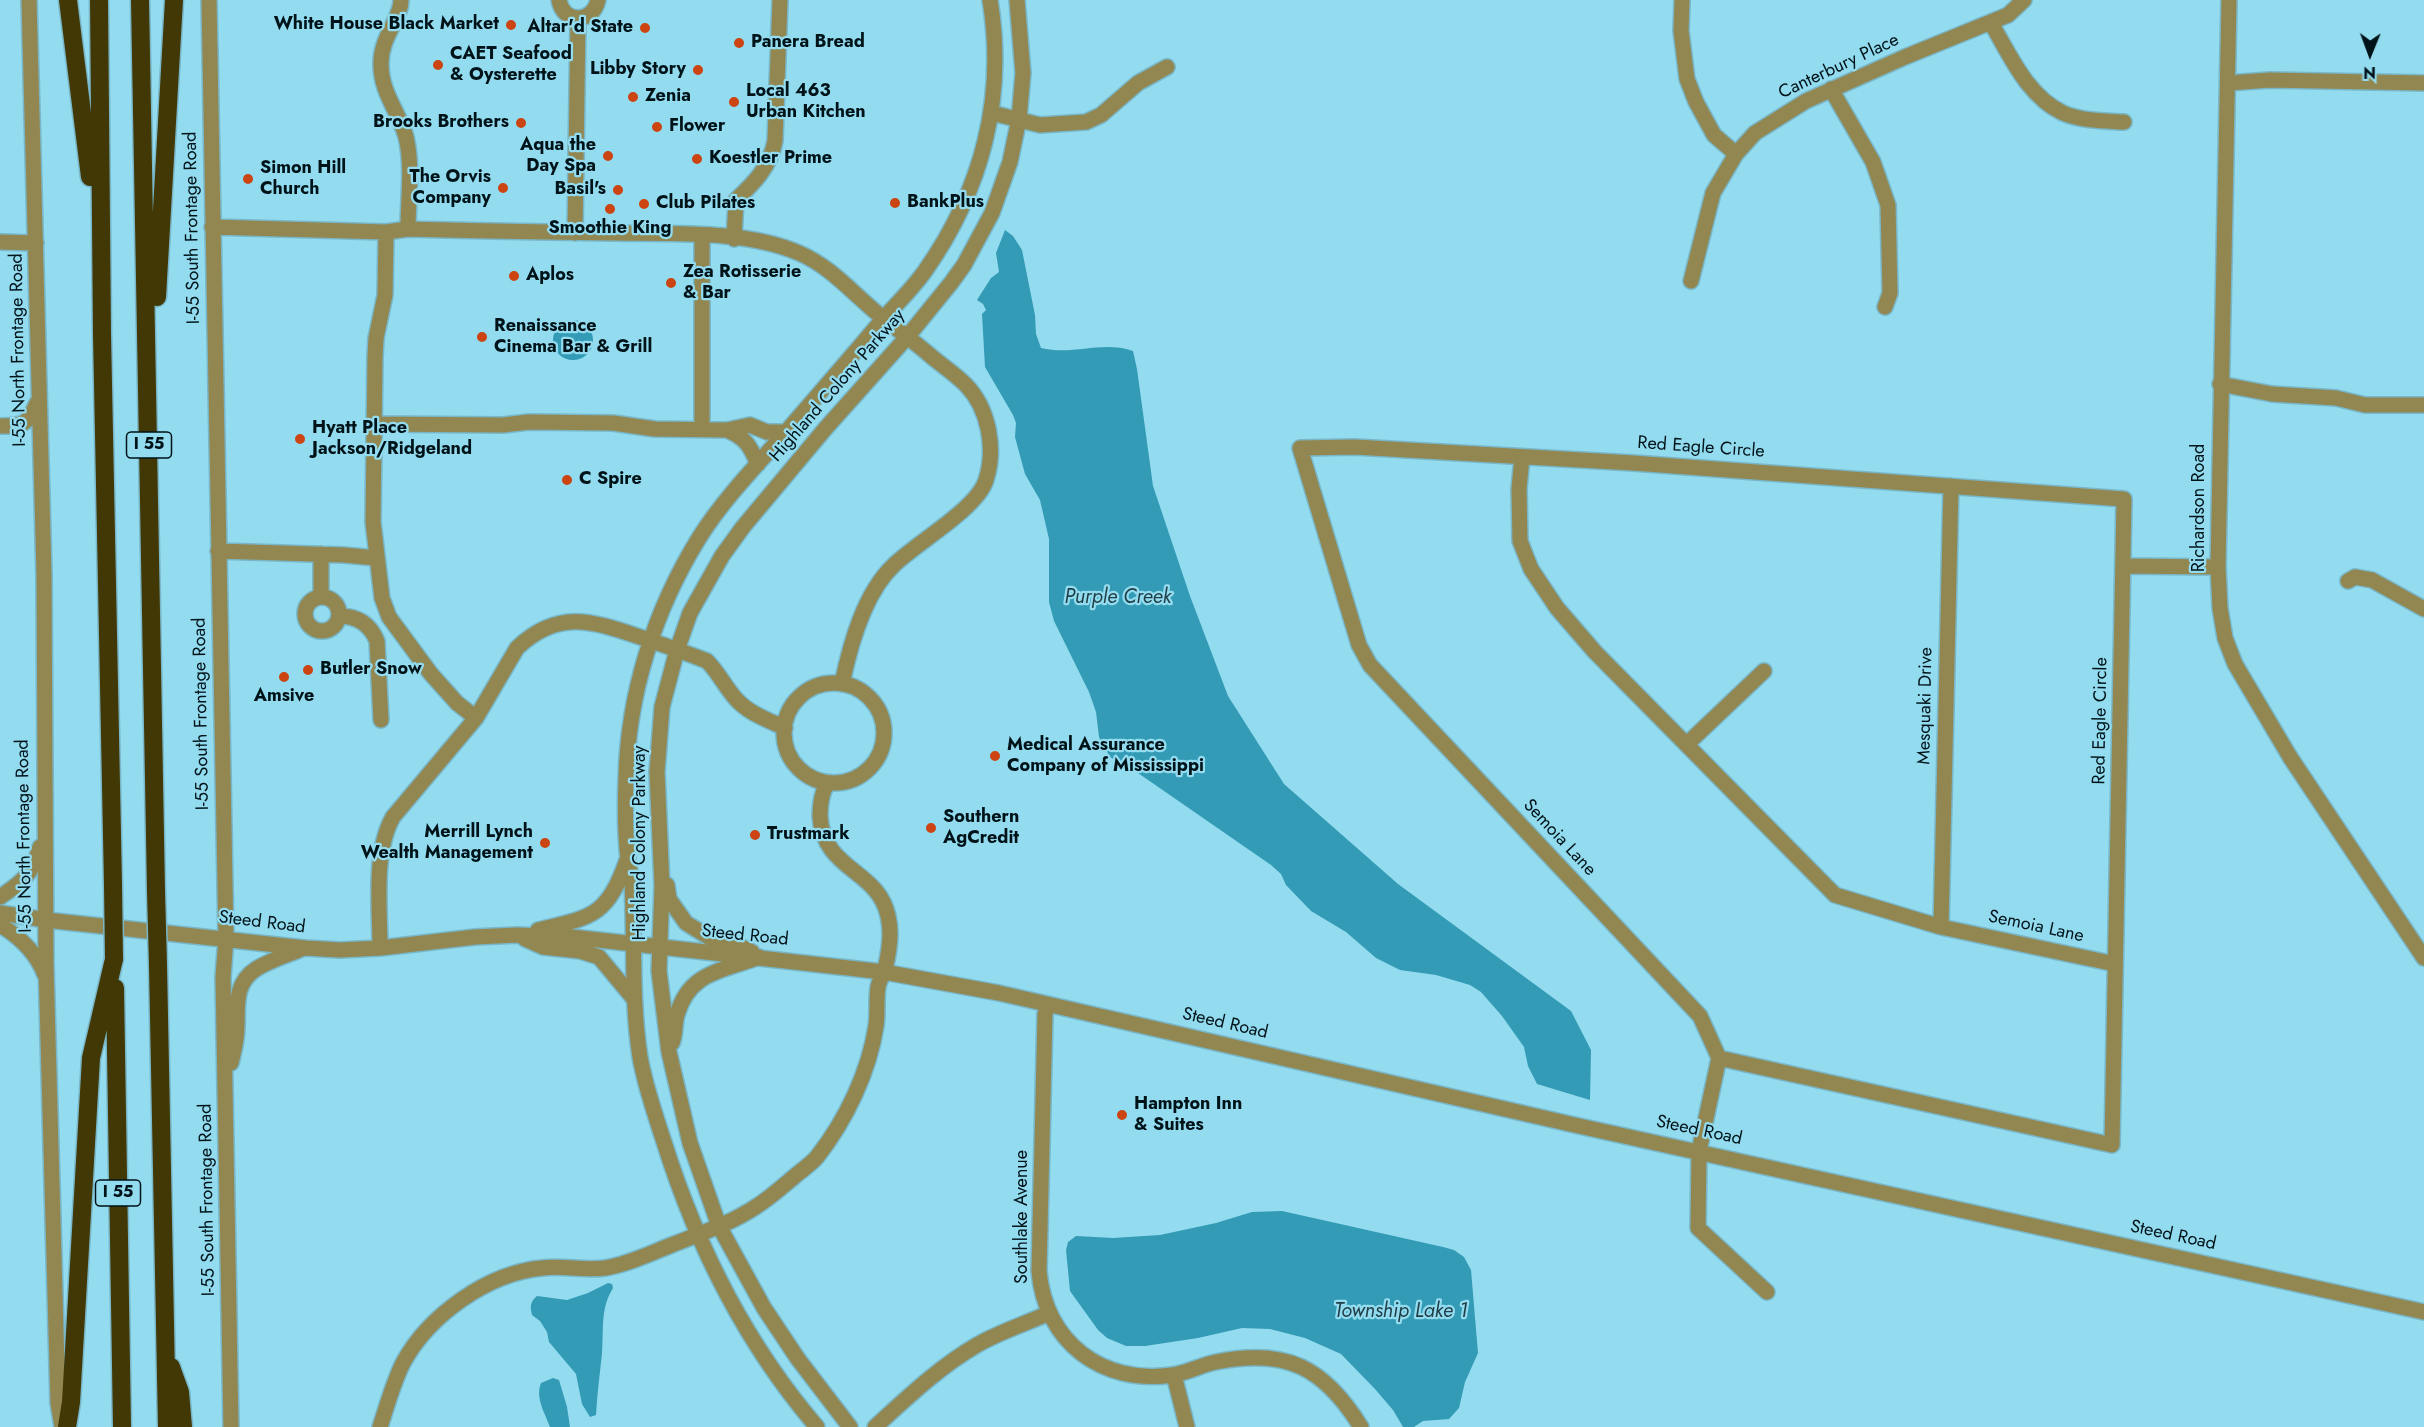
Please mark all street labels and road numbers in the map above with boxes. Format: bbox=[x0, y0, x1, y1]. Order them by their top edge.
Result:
street label: Canterbury Place bbox=[1775, 30, 1903, 104]
street label: I-55 South Frontage Road bbox=[181, 131, 205, 325]
street label: I-55 North Frontage Road bbox=[7, 253, 31, 447]
street label: Highland Colony Parkway bbox=[766, 305, 910, 467]
road number: I 55 bbox=[126, 432, 172, 458]
street label: Red Eagle Circle bbox=[1637, 433, 1765, 463]
street label: Richardson Road bbox=[2189, 444, 2211, 572]
street label: I-55 South Frontage Road bbox=[190, 617, 214, 811]
street label: Mesquaki Drive bbox=[1914, 647, 1938, 765]
street label: Red Eagle Circle bbox=[2089, 657, 2113, 785]
street label: I-55 North Frontage Road bbox=[13, 739, 37, 933]
street label: Highland Colony Parkway bbox=[630, 745, 652, 941]
street label: Semoia Lane bbox=[1518, 795, 1600, 881]
street label: Semoia Lane bbox=[1986, 906, 2086, 948]
street label: Steed Road bbox=[217, 907, 307, 939]
street label: Steed Road bbox=[701, 921, 789, 951]
street label: Steed Road bbox=[1180, 1004, 1270, 1044]
street label: I-55 South Frontage Road bbox=[196, 1103, 220, 1297]
street label: Steed Road bbox=[1654, 1111, 1744, 1151]
street label: Southlake Avenue bbox=[1012, 1150, 1034, 1284]
road number: I 55 bbox=[96, 1180, 140, 1206]
street label: Steed Road bbox=[2128, 1216, 2218, 1256]

